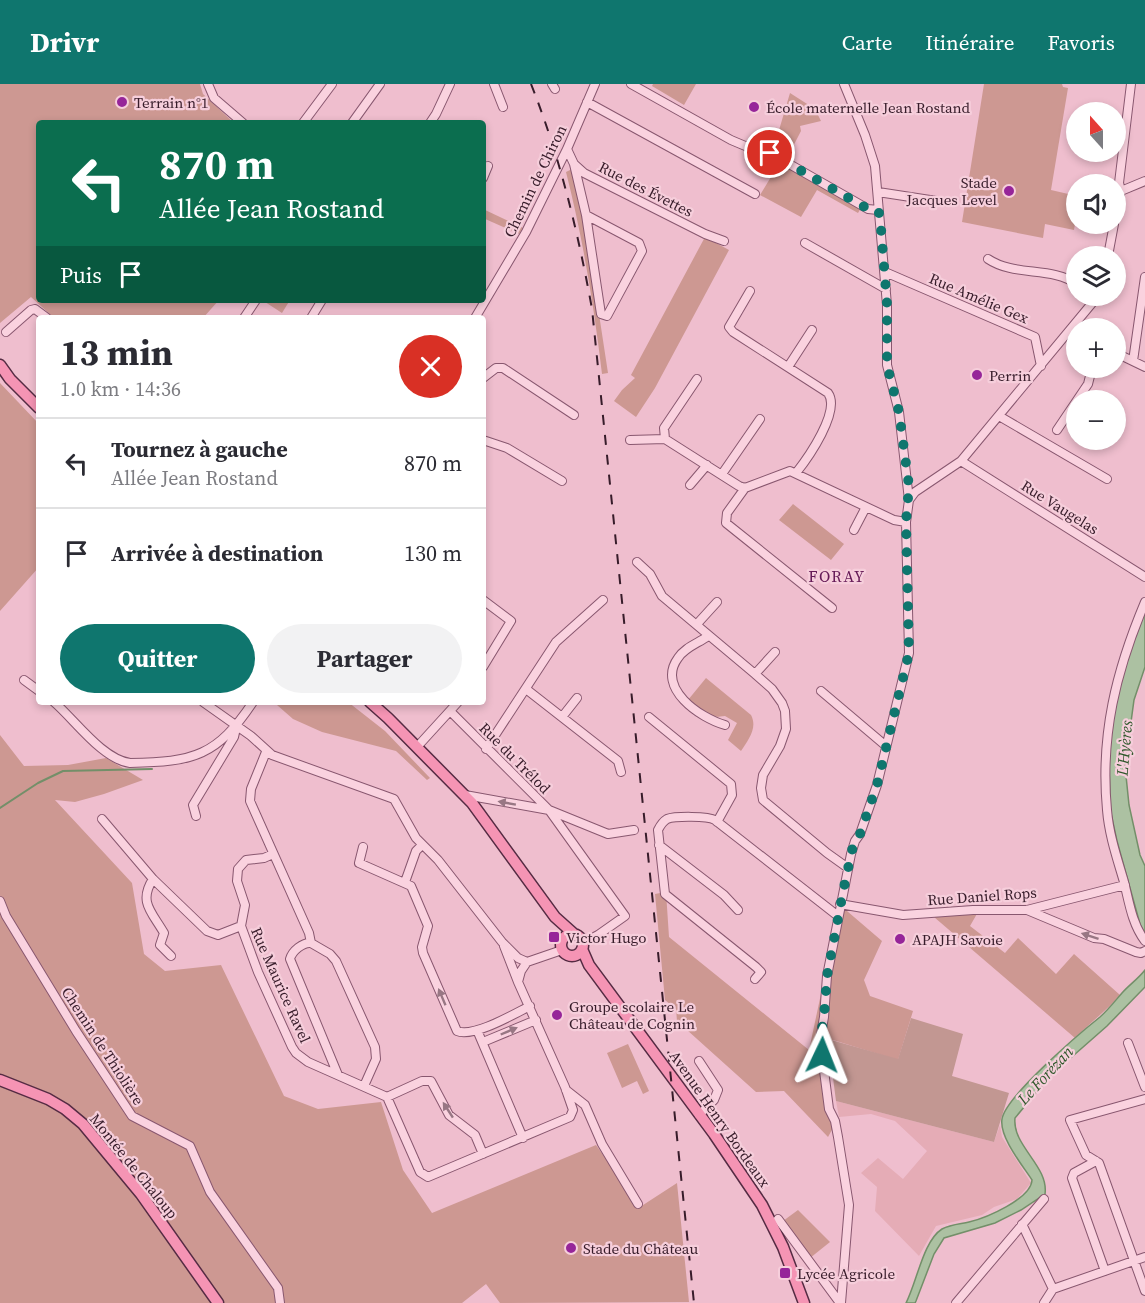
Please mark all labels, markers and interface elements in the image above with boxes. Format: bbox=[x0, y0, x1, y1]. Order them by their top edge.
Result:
text: Drivr bbox=[30, 23, 99, 61]
text: Carte bbox=[842, 28, 892, 57]
text: Itinéraire bbox=[925, 28, 1014, 57]
text: Favoris bbox=[1047, 28, 1115, 57]
place label: Terrain n°1 bbox=[134, 92, 208, 113]
marker: Terrain n°1 bbox=[115, 95, 129, 109]
place label: École maternelle Jean Rostand bbox=[766, 97, 971, 118]
marker: École maternelle Jean Rostand bbox=[747, 100, 761, 114]
north arrow bbox=[1066, 102, 1126, 162]
map controls bbox=[1066, 102, 1126, 450]
street label: Chemin de Chiron bbox=[499, 121, 571, 241]
pin bbox=[744, 127, 795, 178]
text: 870 m bbox=[159, 135, 274, 193]
icon: arrive bbox=[753, 136, 786, 169]
icon: left bbox=[60, 144, 138, 222]
street label: Rue des Évettes bbox=[595, 156, 697, 222]
place label: Stade Jacques Level bbox=[906, 172, 998, 210]
button: sound bbox=[1066, 174, 1126, 234]
marker: Stade Jacques Level bbox=[1002, 184, 1016, 198]
text: Allée Jean Rostand bbox=[159, 190, 384, 227]
button: layers bbox=[1066, 246, 1126, 306]
icon: arrive bbox=[114, 258, 147, 291]
text: Puis bbox=[60, 260, 102, 290]
street label: Rue Amélie Gex bbox=[926, 268, 1032, 328]
button: + bbox=[1066, 318, 1126, 378]
text: 13 min bbox=[60, 328, 173, 377]
button: close bbox=[399, 335, 462, 398]
place label: Perrin bbox=[989, 365, 1031, 386]
marker: Perrin bbox=[970, 368, 984, 382]
text: 1.0 km · 14:36 bbox=[60, 375, 181, 403]
button: − bbox=[1066, 390, 1126, 450]
text: Tournez à gauche bbox=[111, 434, 288, 464]
icon: left bbox=[60, 447, 93, 480]
text: 870 m bbox=[404, 448, 462, 478]
text: Allée Jean Rostand bbox=[111, 464, 278, 492]
street label: Rue Vaugelas bbox=[1017, 475, 1103, 539]
icon: arrive bbox=[60, 537, 93, 570]
text: Arrivée à destination bbox=[111, 538, 323, 568]
text: 130 m bbox=[404, 538, 462, 568]
district label: FORAY bbox=[808, 565, 866, 587]
button: Quitter bbox=[60, 624, 255, 693]
button: Partager bbox=[267, 624, 462, 693]
street label: Rue du Trélod bbox=[475, 718, 556, 799]
water label: L'Hyères bbox=[1111, 719, 1137, 778]
one-way arrow bbox=[497, 798, 516, 807]
street label: Rue Daniel Rops bbox=[927, 882, 1037, 910]
street label: Rue Maurice Ravel bbox=[246, 924, 316, 1047]
place label: Victor Hugo bbox=[566, 927, 646, 948]
place label: APAJH Savoie bbox=[912, 929, 1003, 950]
marker: Victor Hugo bbox=[547, 930, 561, 944]
one-way arrow bbox=[1081, 930, 1099, 940]
marker: APAJH Savoie bbox=[893, 932, 907, 946]
street label: Chemin de Thiolière bbox=[57, 983, 149, 1110]
one-way arrow bbox=[437, 988, 447, 1006]
place label: Groupe scolaire Le Château de Cognin bbox=[569, 996, 695, 1034]
marker: Groupe scolaire Le Château de Cognin bbox=[550, 1008, 564, 1022]
position arrow bbox=[790, 1023, 854, 1087]
one-way arrow bbox=[501, 1026, 519, 1036]
water label: Le Forézan bbox=[1011, 1041, 1078, 1110]
street label: Avenue Henry Bordeaux bbox=[665, 1046, 775, 1192]
one-way arrow bbox=[442, 1102, 453, 1118]
street label: Montée de Chaloup bbox=[85, 1109, 183, 1223]
place label: Stade du Château bbox=[583, 1238, 698, 1259]
marker: Stade du Château bbox=[564, 1241, 578, 1255]
place label: Lycée Agricole bbox=[797, 1263, 895, 1284]
marker: Lycée Agricole bbox=[778, 1266, 792, 1280]

